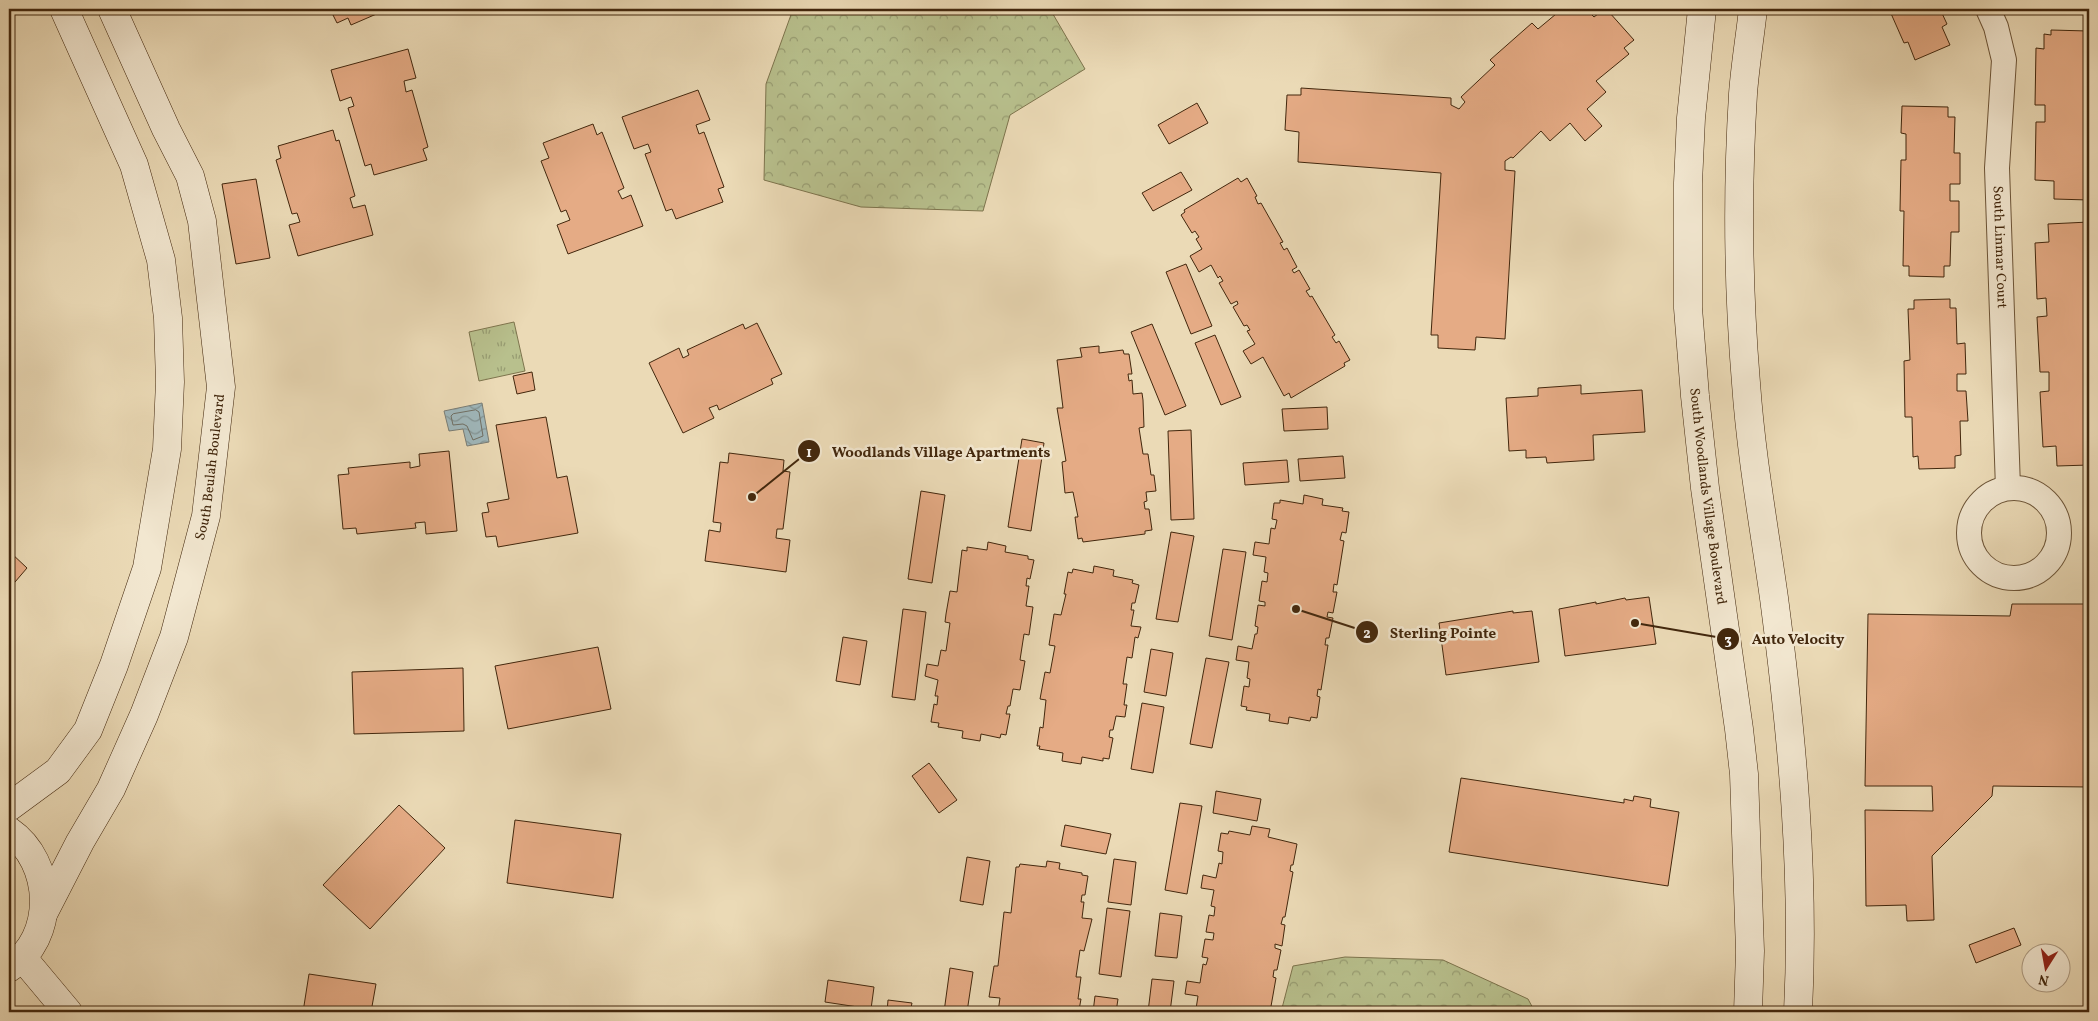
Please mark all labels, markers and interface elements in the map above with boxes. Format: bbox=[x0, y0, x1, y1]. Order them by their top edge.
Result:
street label: South Linmar Court bbox=[1988, 185, 2011, 309]
street label: South Woodlands Village Boulevard bbox=[1685, 387, 1731, 606]
street label: South Beulah Boulevard bbox=[190, 393, 230, 542]
callout: Woodlands Village Apartments bbox=[797, 436, 1061, 466]
text: 1 bbox=[806, 443, 812, 464]
text: Woodlands Village Apartments bbox=[832, 443, 1050, 464]
callout: Sterling Pointe bbox=[1355, 617, 1506, 647]
text: 2 bbox=[1363, 624, 1371, 645]
text: Sterling Pointe bbox=[1390, 624, 1496, 645]
callout: Auto Velocity bbox=[1716, 624, 1854, 654]
text: 3 bbox=[1724, 630, 1732, 651]
text: Auto Velocity bbox=[1752, 630, 1845, 651]
north arrow bbox=[2020, 944, 2070, 994]
text: N bbox=[2037, 969, 2051, 990]

